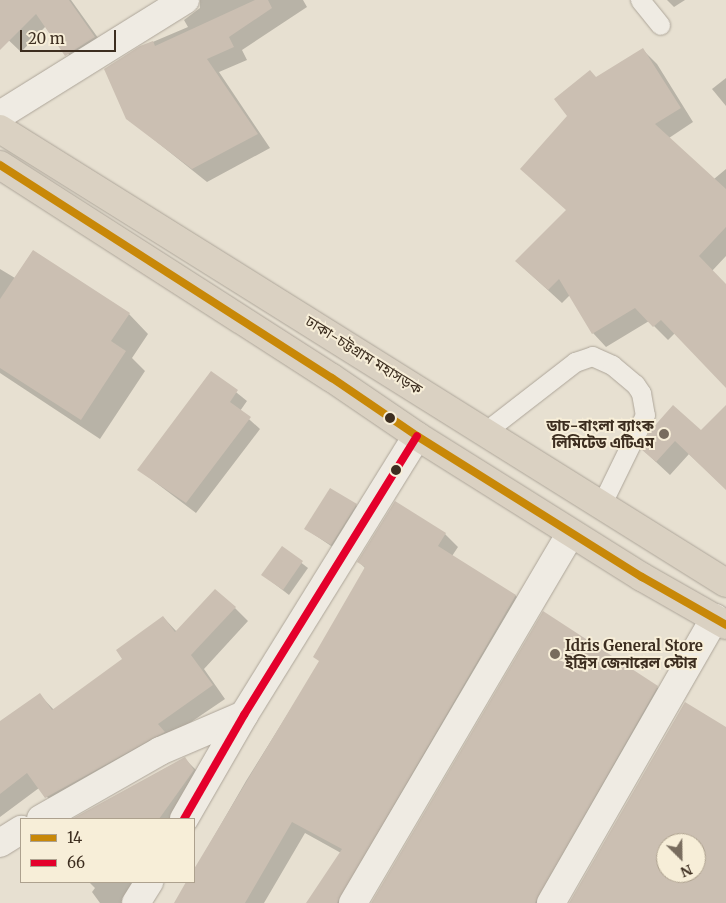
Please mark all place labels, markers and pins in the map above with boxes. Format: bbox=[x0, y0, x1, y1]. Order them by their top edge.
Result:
unlabelled marker bbox=[385, 413, 395, 423]
place label: ডাচ-বাংলা ব্যাংক লিমিটেড এটিএম bbox=[546, 416, 654, 451]
marker: ডাচ-বাংলা ব্যাংক লিমিটেড এটিএম bbox=[658, 428, 670, 440]
unlabelled marker bbox=[391, 465, 401, 475]
place label: Idris General Store ইদ্রিস জেনারেল স্টোর bbox=[565, 636, 703, 671]
marker: Idris General Store ইদ্রিস জেনারেল স্টোর bbox=[549, 648, 561, 660]

